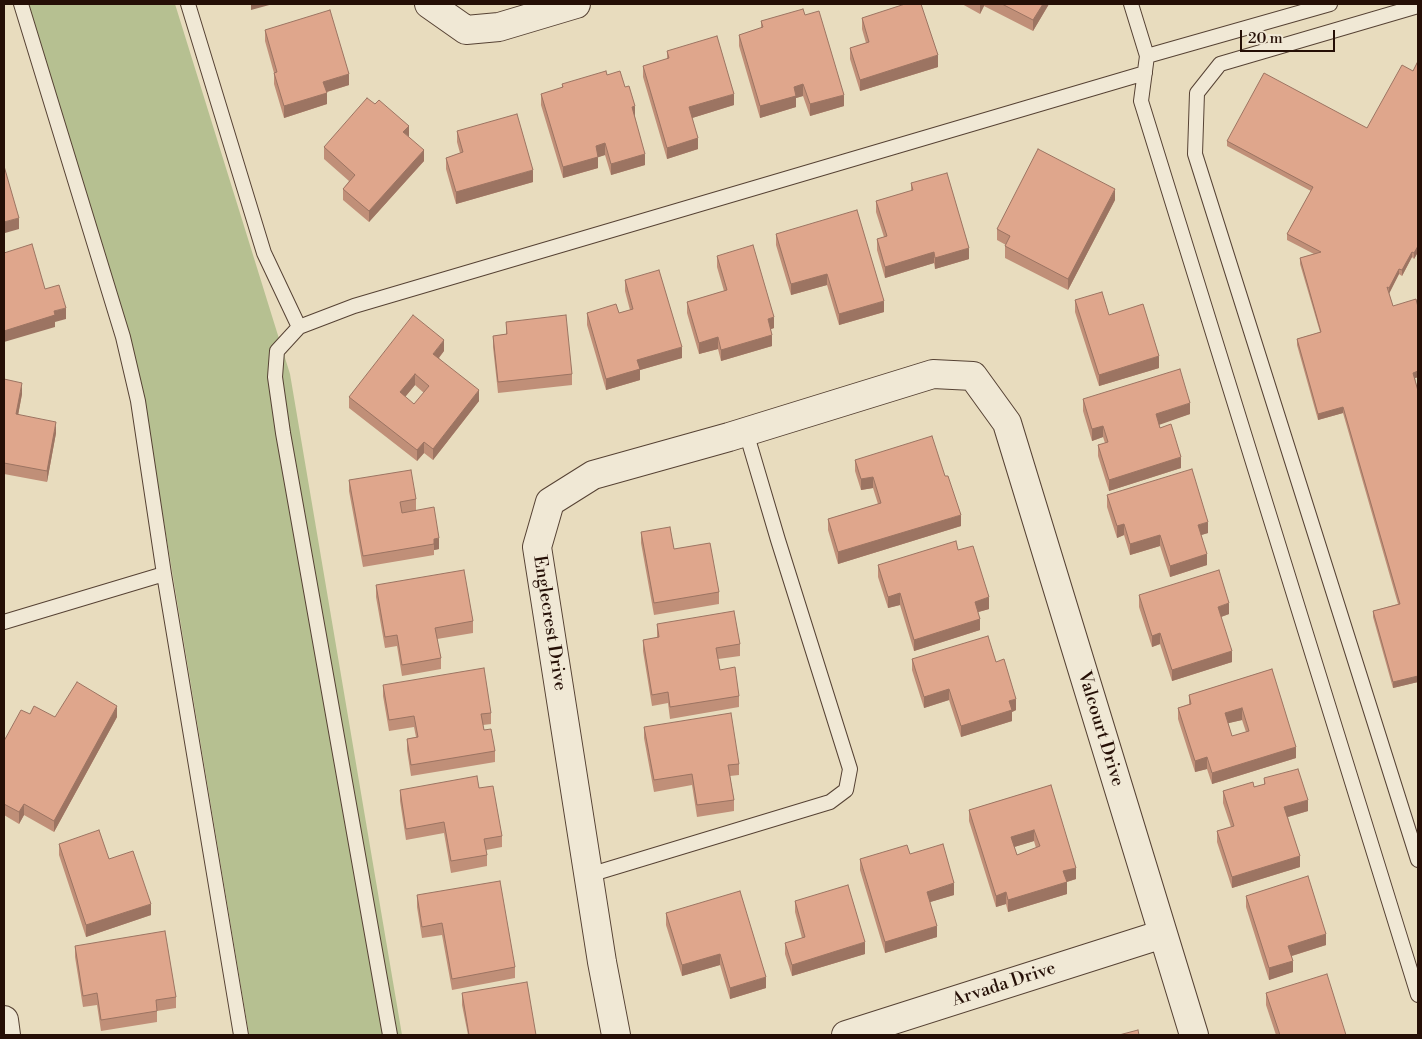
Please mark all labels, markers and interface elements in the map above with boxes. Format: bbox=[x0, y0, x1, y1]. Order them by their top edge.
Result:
scale bar bbox=[1242, 20, 1337, 52]
text: 20 m bbox=[1248, 29, 1283, 48]
street label: Englecrest Drive bbox=[528, 554, 570, 692]
street label: Valcourt Drive bbox=[1072, 669, 1128, 789]
street label: Arvada Drive bbox=[949, 958, 1059, 1012]

